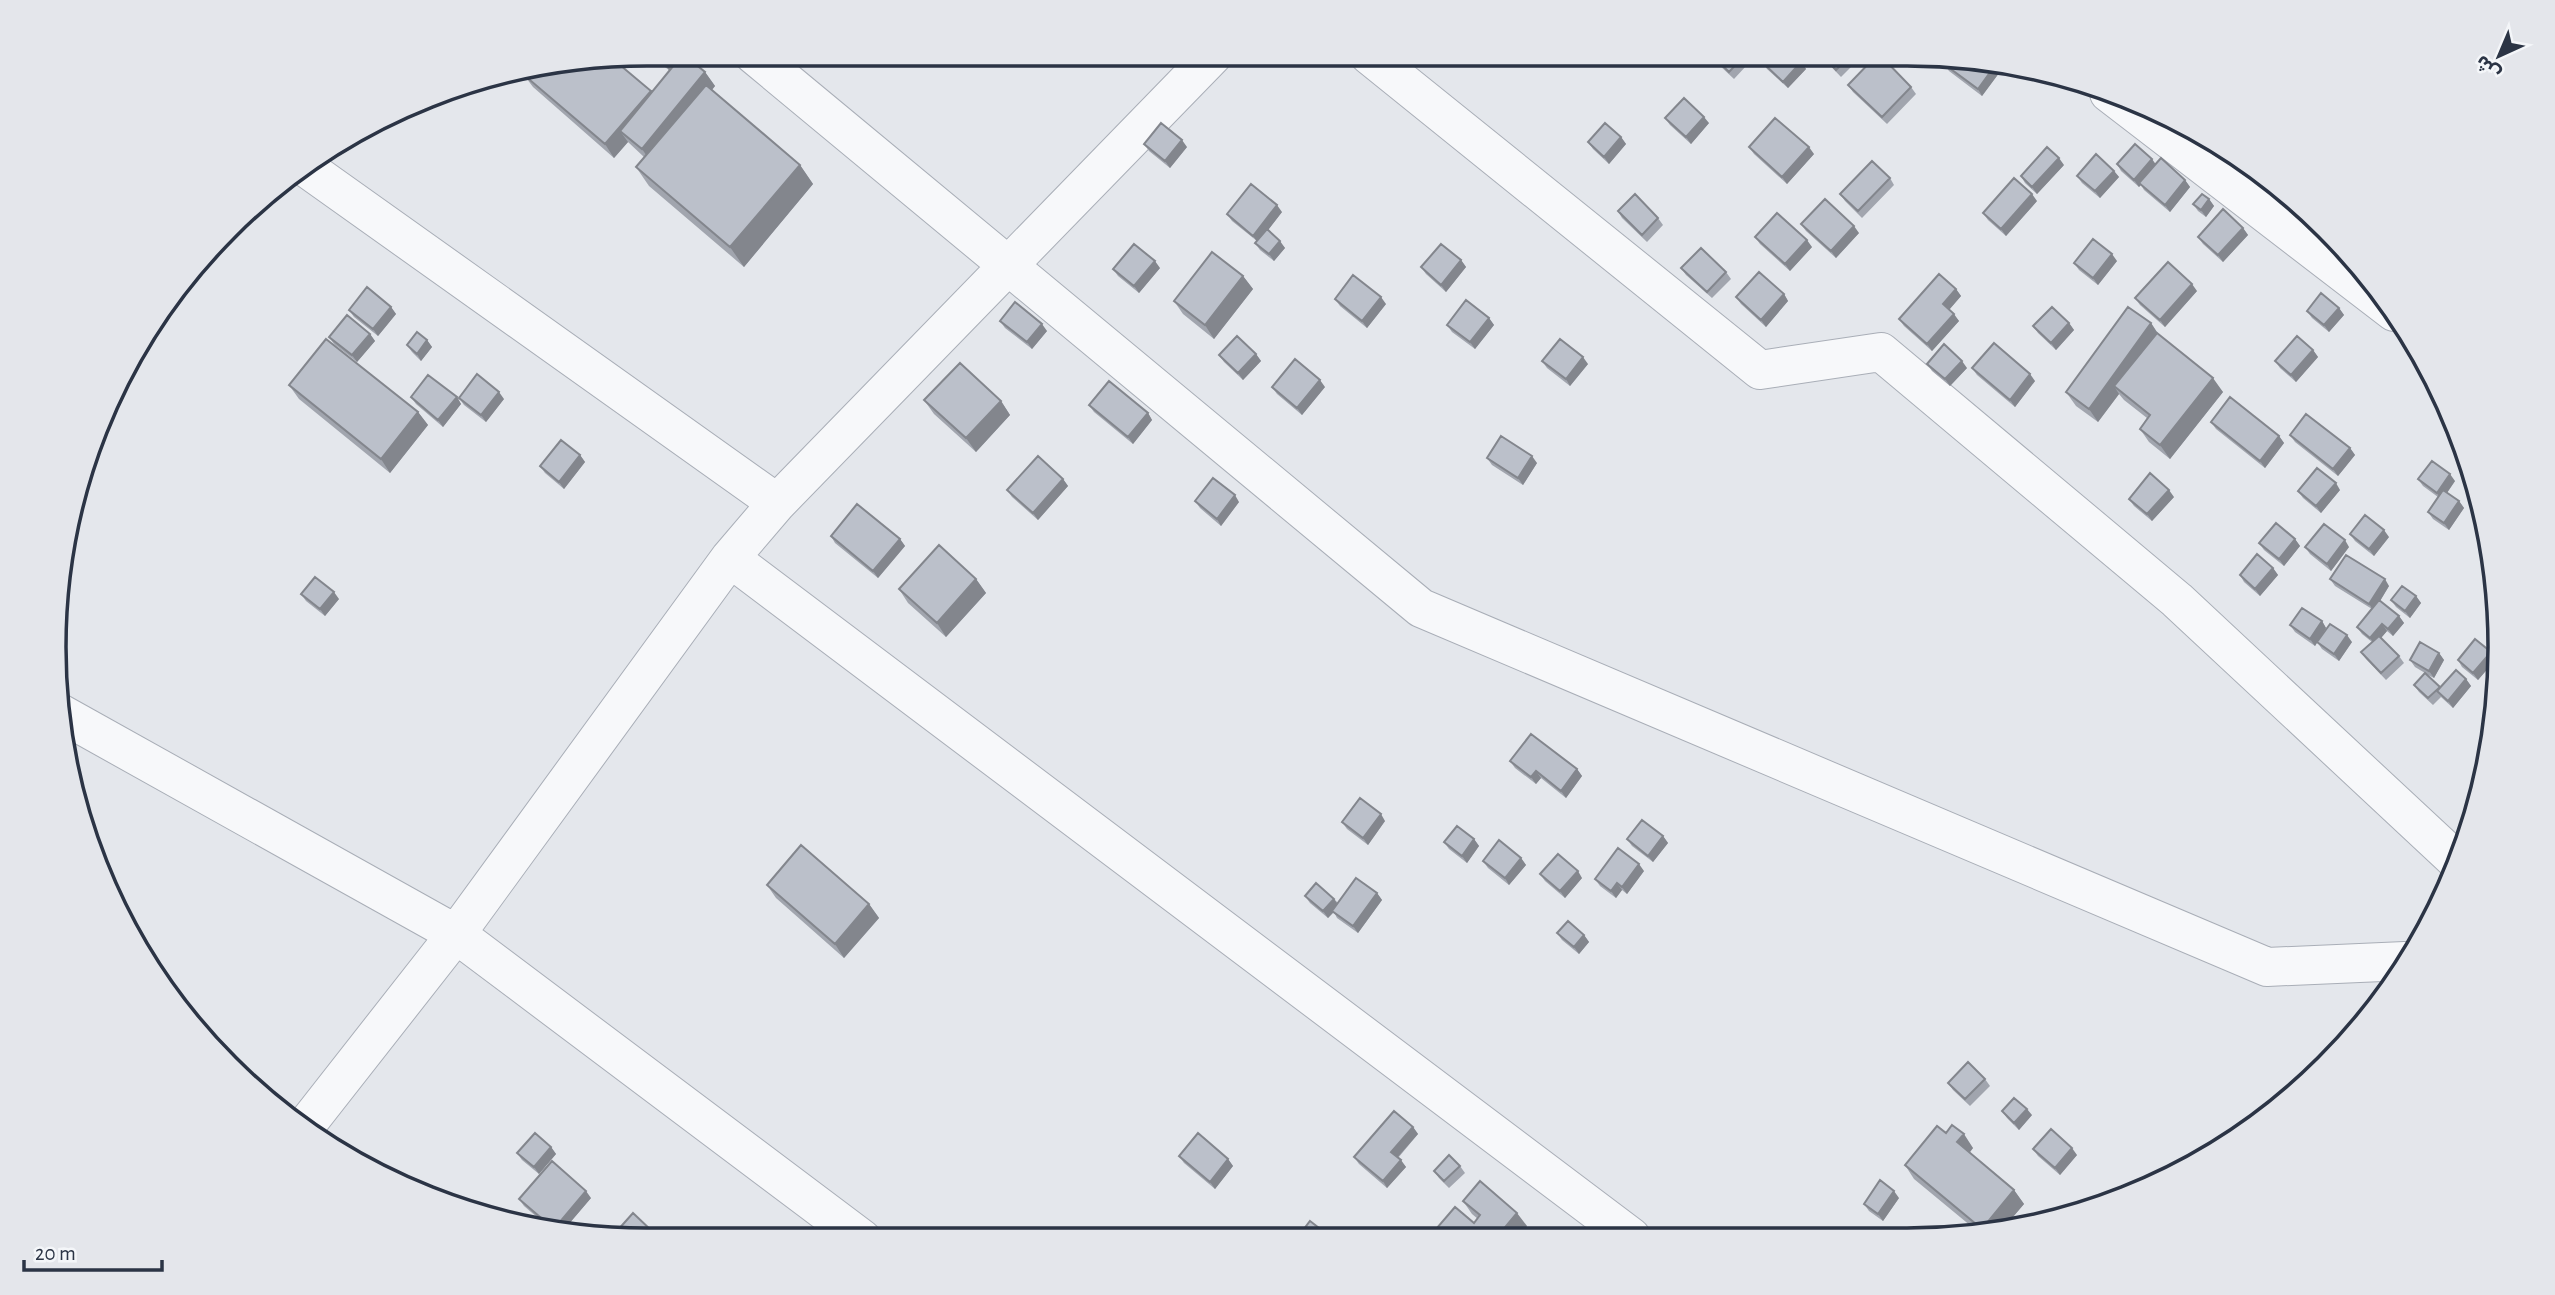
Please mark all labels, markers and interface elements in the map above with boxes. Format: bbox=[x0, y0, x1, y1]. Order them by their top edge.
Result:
north arrow bbox=[2464, 21, 2534, 91]
text: ش bbox=[2472, 51, 2504, 83]
scale bar bbox=[24, 1228, 163, 1272]
text: 20 m bbox=[35, 1243, 76, 1264]

